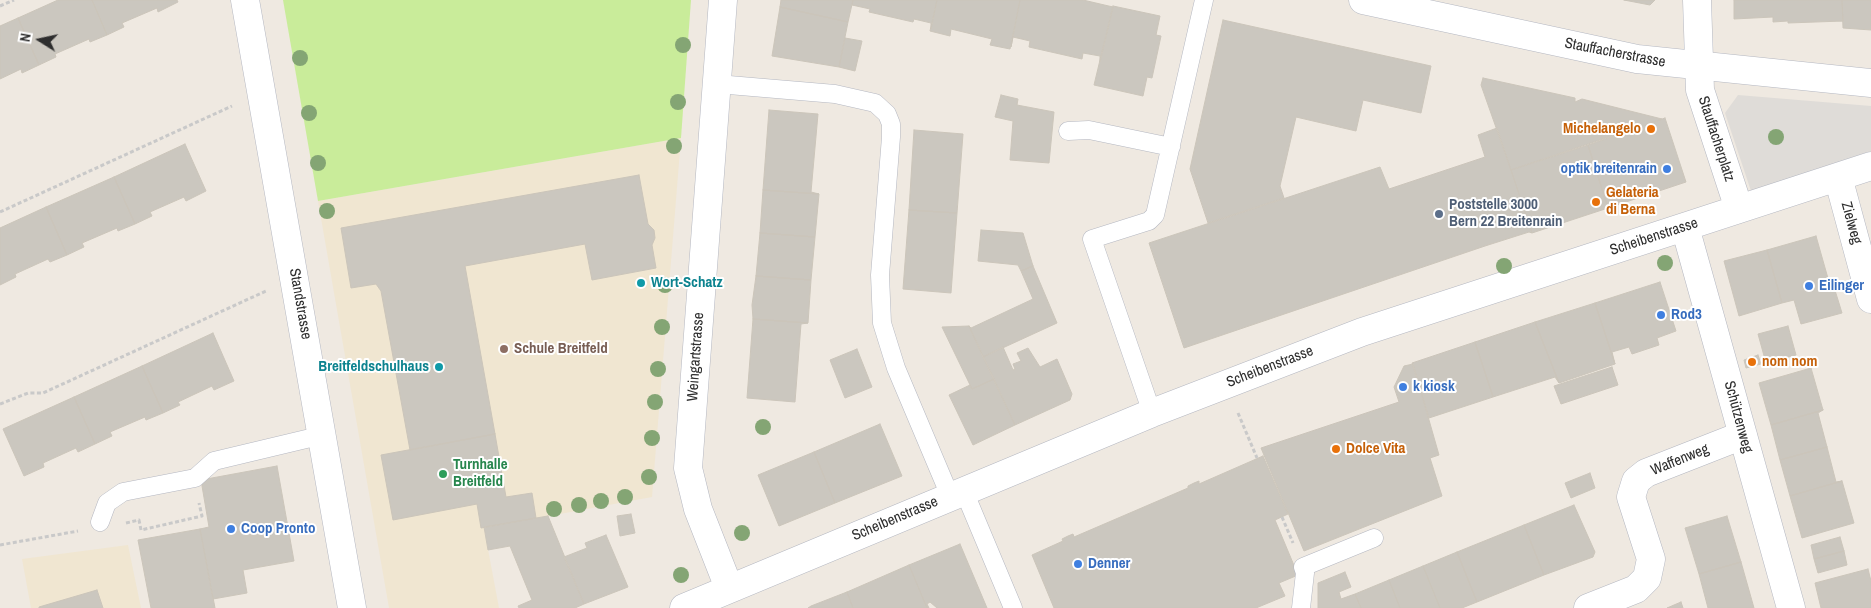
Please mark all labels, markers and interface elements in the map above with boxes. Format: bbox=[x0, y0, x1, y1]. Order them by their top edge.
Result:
north arrow bbox=[15, 15, 65, 65]
text: N bbox=[16, 32, 35, 43]
street label: Stauffacherstrasse bbox=[1563, 34, 1667, 72]
street label: Stauffacherplatz bbox=[1694, 94, 1738, 184]
place label: Michelangelo bbox=[1563, 120, 1641, 138]
marker: Michelangelo bbox=[1645, 123, 1657, 135]
place label: optik breitenrain bbox=[1561, 160, 1657, 178]
marker: optik breitenrain bbox=[1661, 163, 1673, 175]
place label: Gelateria di Berna bbox=[1606, 184, 1659, 219]
place label: Poststelle 3000 Bern 22 Breitenrain bbox=[1449, 196, 1562, 231]
marker: Gelateria di Berna bbox=[1590, 196, 1602, 208]
street label: Zielweg bbox=[1837, 200, 1865, 246]
marker: Poststelle 3000 Bern 22 Breitenrain bbox=[1433, 208, 1445, 220]
street label: Scheibenstrasse bbox=[1608, 214, 1700, 260]
street label: Standstrasse bbox=[285, 267, 315, 341]
place label: Wort-Schatz bbox=[651, 274, 723, 292]
marker: Wort-Schatz bbox=[635, 277, 647, 289]
place label: Eilinger bbox=[1819, 277, 1864, 295]
marker: Eilinger bbox=[1803, 280, 1815, 292]
place label: Rod3 bbox=[1671, 306, 1702, 324]
marker: Rod3 bbox=[1655, 309, 1667, 321]
street label: Weingartstrasse bbox=[684, 312, 708, 402]
place label: Schule Breitfeld bbox=[514, 340, 608, 358]
street label: Scheibenstrasse bbox=[1224, 342, 1316, 392]
marker: Schule Breitfeld bbox=[498, 343, 510, 355]
place label: nom nom bbox=[1762, 353, 1817, 371]
marker: nom nom bbox=[1746, 356, 1758, 368]
place label: Breitfeldschulhaus bbox=[318, 358, 429, 376]
marker: Breitfeldschulhaus bbox=[433, 361, 445, 373]
place label: k kiosk bbox=[1413, 378, 1455, 396]
street label: Schützenweg bbox=[1720, 379, 1756, 455]
marker: k kiosk bbox=[1397, 381, 1409, 393]
place label: Dolce Vita bbox=[1346, 440, 1405, 458]
street label: Waffenweg bbox=[1648, 440, 1712, 480]
marker: Dolce Vita bbox=[1330, 443, 1342, 455]
place label: Turnhalle Breitfeld bbox=[453, 456, 507, 491]
marker: Turnhalle Breitfeld bbox=[437, 468, 449, 480]
street label: Scheibenstrasse bbox=[849, 493, 941, 545]
place label: Coop Pronto bbox=[241, 520, 315, 538]
marker: Coop Pronto bbox=[225, 523, 237, 535]
place label: Denner bbox=[1088, 555, 1130, 573]
marker: Denner bbox=[1072, 558, 1084, 570]

